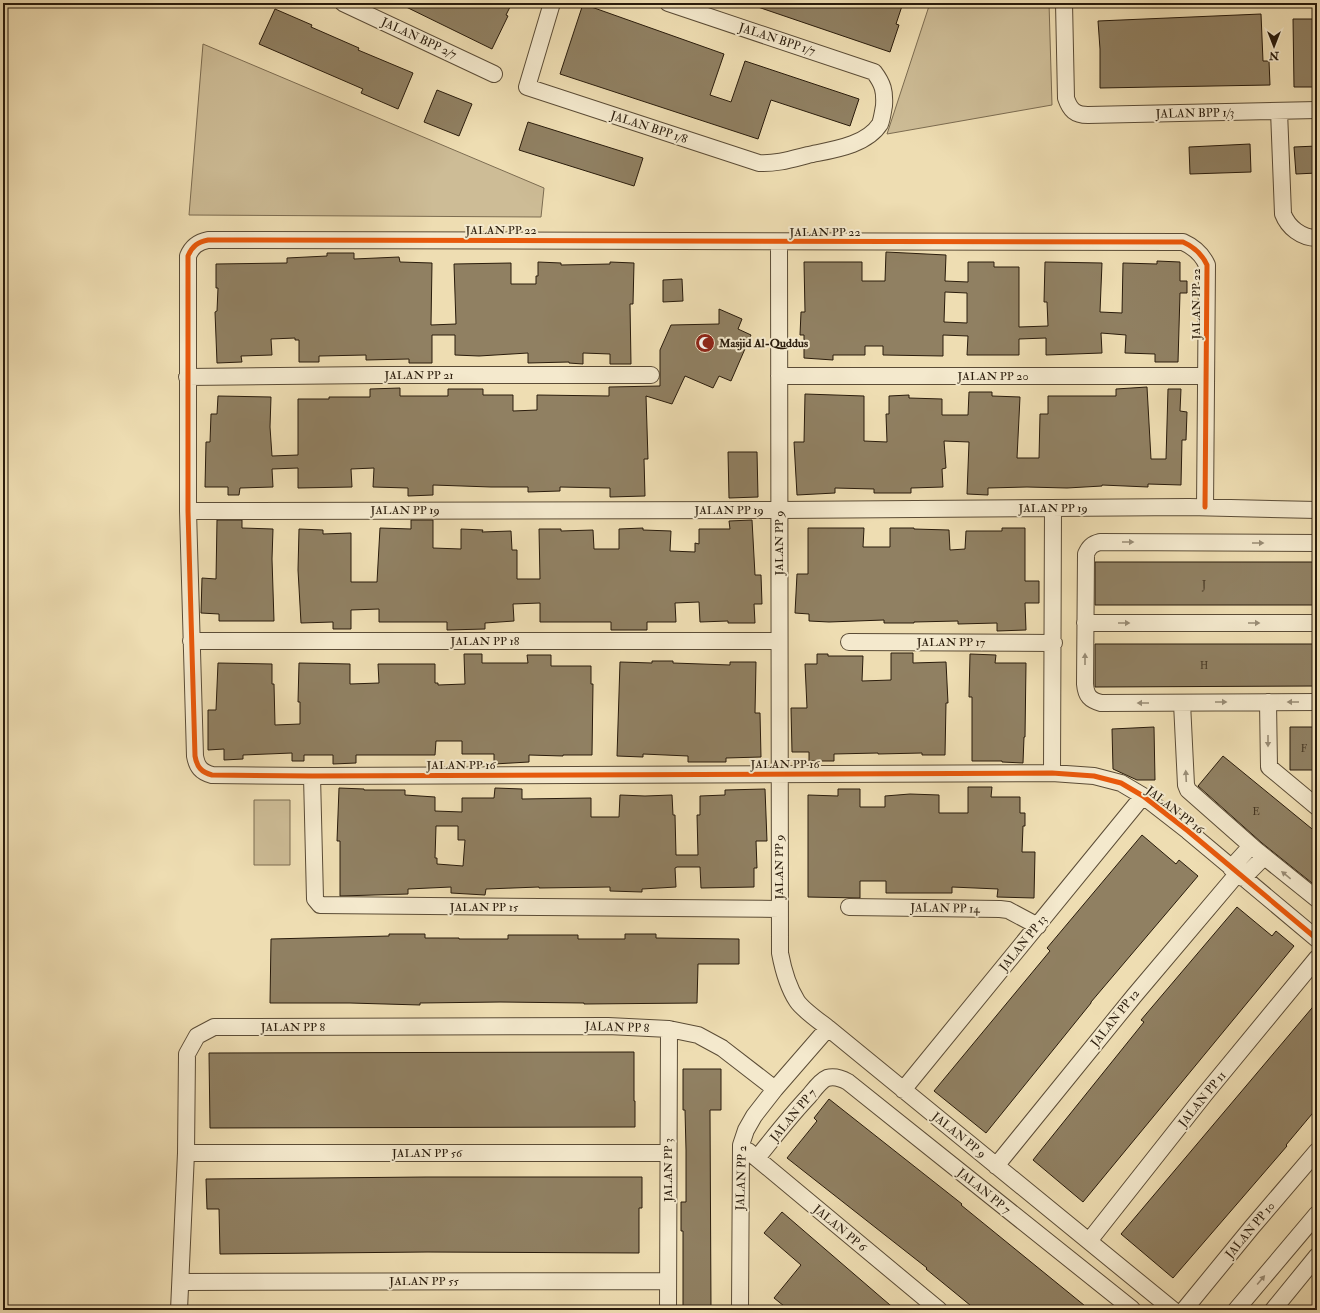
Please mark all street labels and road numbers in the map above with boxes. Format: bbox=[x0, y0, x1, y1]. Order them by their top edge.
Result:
street label: JALAN BPP 2/7 bbox=[378, 14, 459, 63]
street label: JALAN BPP 1/7 bbox=[736, 20, 817, 59]
street label: JALAN BPP 1/3 bbox=[1155, 105, 1234, 122]
street label: JALAN BPP 1/8 bbox=[608, 108, 689, 147]
street label: JALAN PP 22 bbox=[464, 223, 537, 238]
street label: JALAN PP 22 bbox=[788, 225, 861, 240]
street label: JALAN PP 22 bbox=[1189, 268, 1204, 341]
street label: JALAN PP 21 bbox=[383, 368, 454, 383]
street label: JALAN PP 20 bbox=[956, 369, 1029, 384]
street label: JALAN PP 19 bbox=[1017, 501, 1088, 516]
street label: JALAN PP 19 bbox=[369, 503, 440, 518]
street label: JALAN PP 19 bbox=[693, 503, 764, 518]
street label: JALAN PP 9 bbox=[772, 511, 787, 577]
street label: JALAN PP 18 bbox=[450, 634, 520, 649]
street label: JALAN PP 17 bbox=[916, 635, 986, 650]
street label: JALAN PP 16 bbox=[749, 757, 821, 772]
street label: JALAN PP 16 bbox=[425, 758, 497, 773]
street label: JALAN PP 16 bbox=[1142, 783, 1207, 838]
street label: JALAN PP 9 bbox=[772, 835, 787, 901]
street label: JALAN PP 15 bbox=[449, 900, 519, 915]
street label: JALAN PP 14 bbox=[909, 900, 980, 917]
street label: JALAN PP 13 bbox=[996, 912, 1051, 975]
street label: JALAN PP 12 bbox=[1087, 987, 1143, 1051]
street label: JALAN PP 8 bbox=[583, 1019, 650, 1036]
street label: JALAN PP 8 bbox=[260, 1020, 326, 1035]
street label: JALAN PP 11 bbox=[1175, 1068, 1229, 1131]
street label: JALAN PP 7 bbox=[766, 1085, 820, 1146]
street label: JALAN PP 9 bbox=[928, 1108, 989, 1162]
street label: JALAN PP 3 bbox=[661, 1138, 676, 1203]
street label: JALAN PP 2 bbox=[733, 1145, 750, 1212]
street label: JALAN PP 56 bbox=[391, 1146, 463, 1161]
street label: JALAN PP 7 bbox=[953, 1165, 1014, 1218]
street label: JALAN PP 10 bbox=[1222, 1199, 1278, 1262]
street label: JALAN PP 6 bbox=[809, 1201, 870, 1256]
street label: JALAN PP 55 bbox=[388, 1274, 459, 1289]

